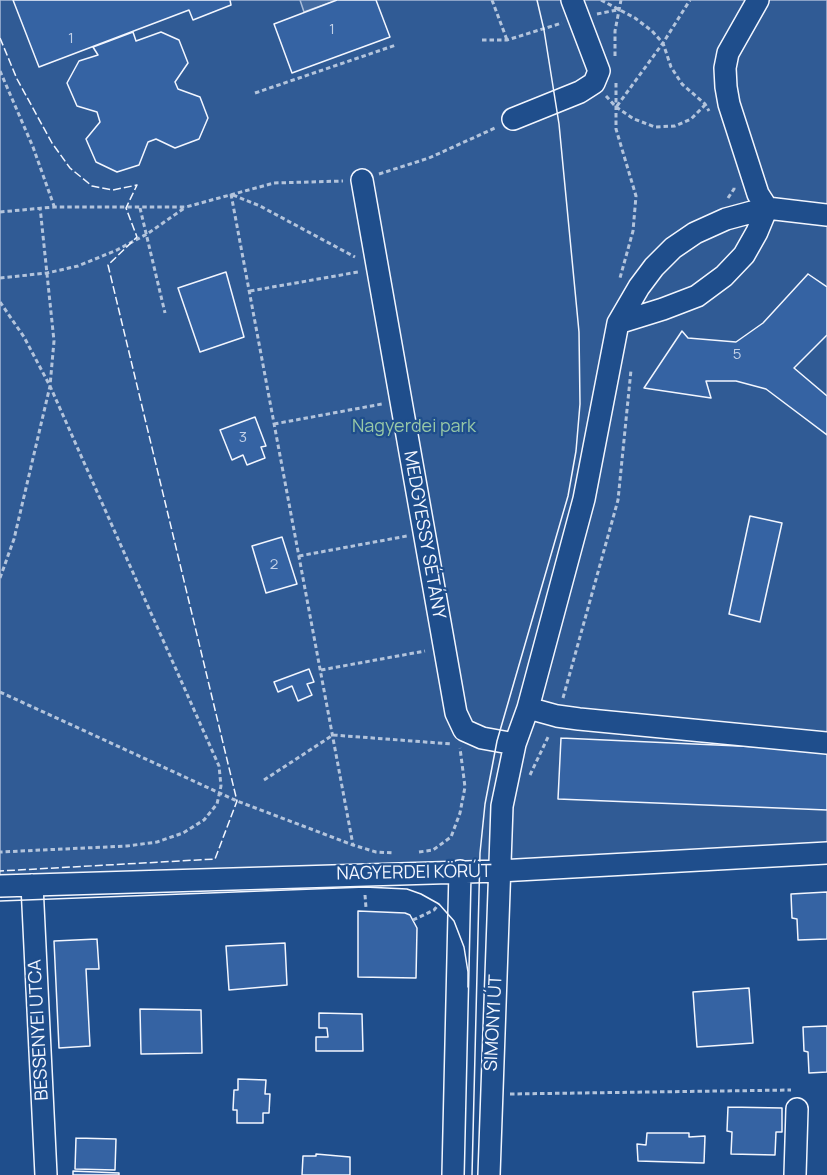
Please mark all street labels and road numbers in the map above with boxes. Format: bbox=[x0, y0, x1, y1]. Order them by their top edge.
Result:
street label: MEDGYESSY SÉTÁNY bbox=[399, 449, 449, 621]
street label: NAGYERDEI KÖRÚT bbox=[336, 861, 492, 885]
street label: BESSENYEI UTCA bbox=[25, 959, 53, 1101]
street label: SIMONYI ÚT bbox=[481, 974, 507, 1072]

